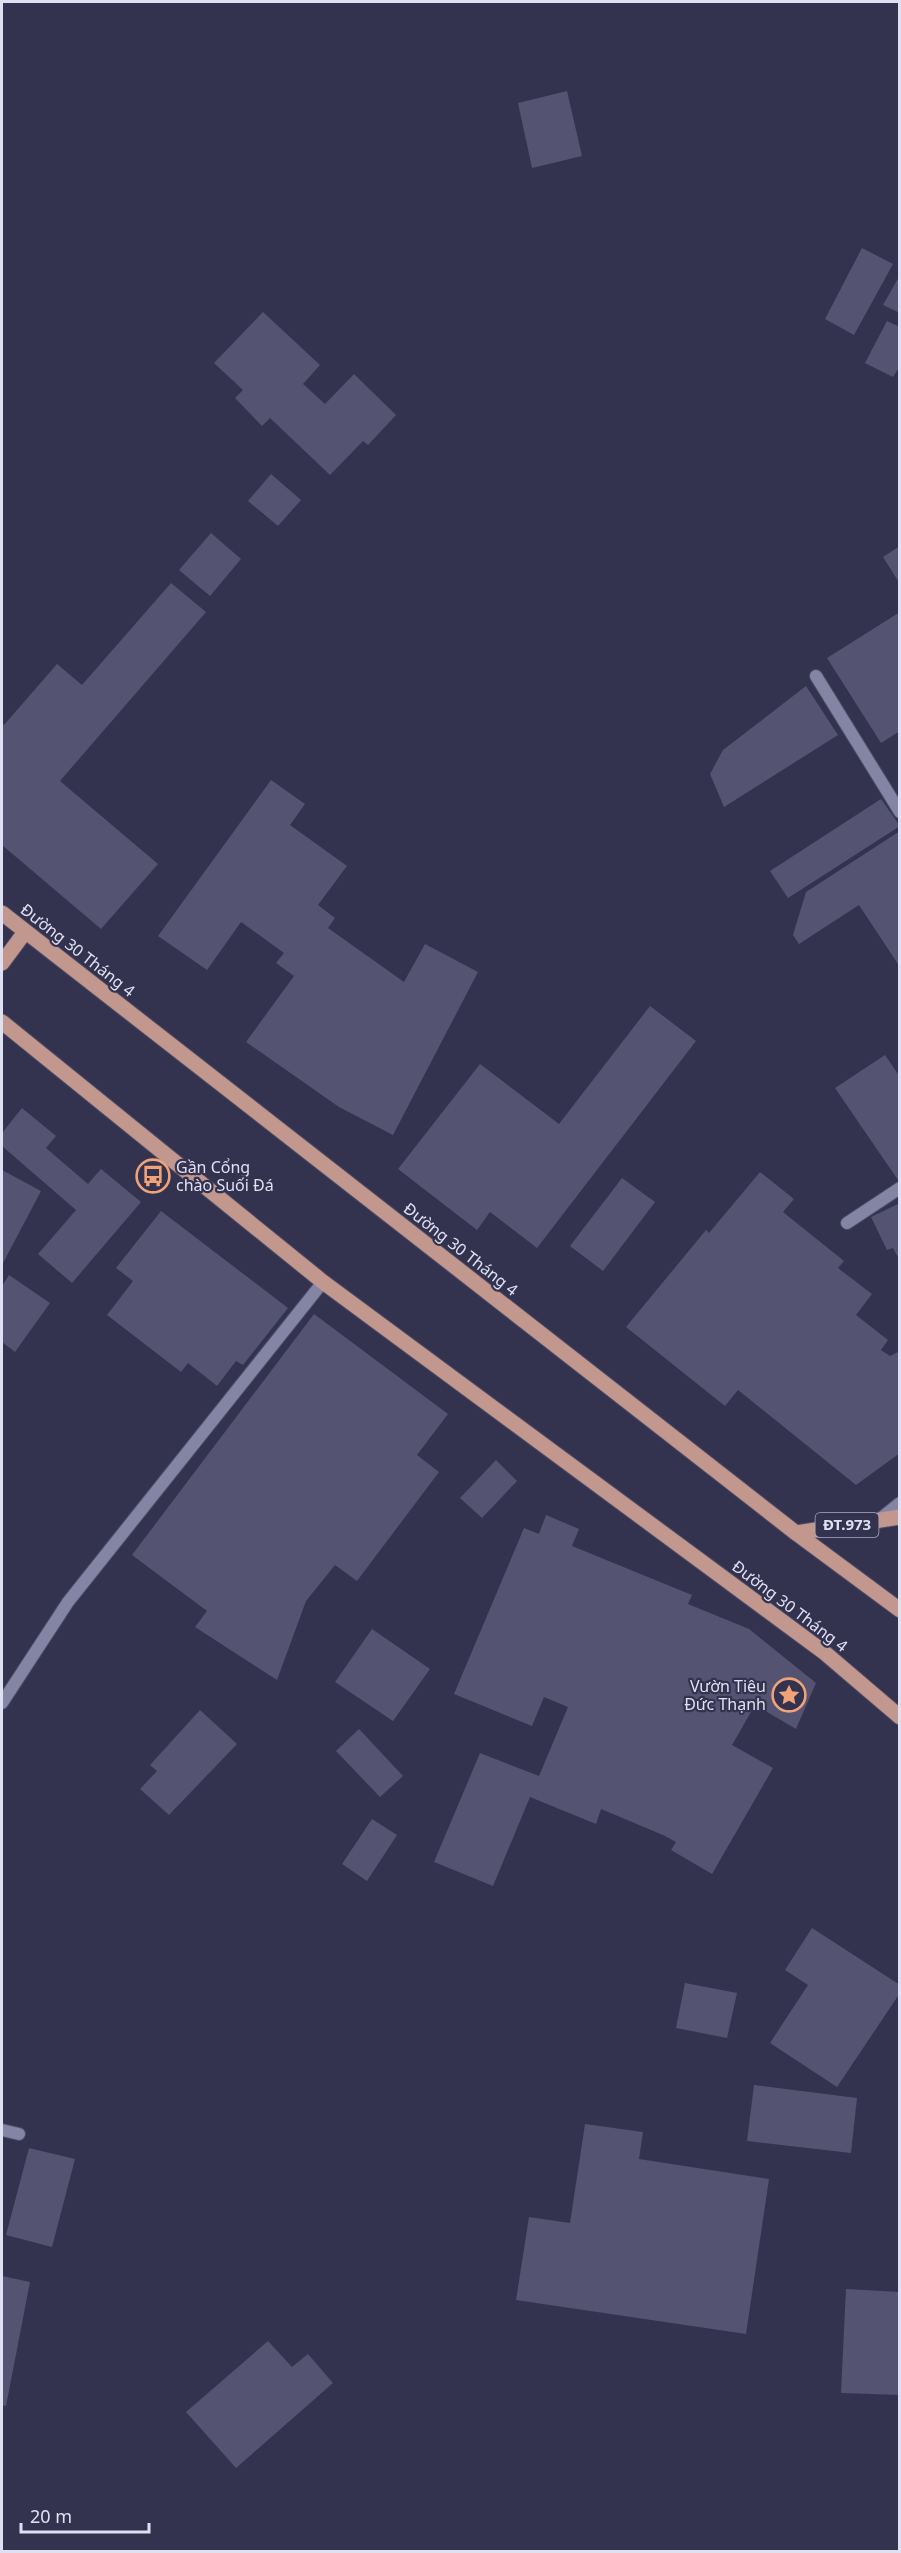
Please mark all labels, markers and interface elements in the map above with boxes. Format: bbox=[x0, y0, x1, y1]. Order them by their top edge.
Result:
street label: Đường 30 Tháng 4 bbox=[16, 898, 140, 1002]
place label: Gần Cổng chào Suối Đá bbox=[176, 1156, 274, 1196]
bus stop icon: Gần Cổng chào Suối Đá bbox=[135, 1158, 171, 1194]
street label: Đường 30 Tháng 4 bbox=[399, 1197, 523, 1301]
road number: ĐT.973 bbox=[816, 1513, 878, 1537]
street label: Đường 30 Tháng 4 bbox=[728, 1555, 852, 1657]
place label: Vườn Tiêu Đức Thạnh bbox=[684, 1675, 766, 1715]
place icon: Vườn Tiêu Đức Thạnh bbox=[771, 1677, 807, 1713]
scale bar bbox=[21, 2496, 148, 2534]
text: 20 m bbox=[30, 2504, 72, 2528]

